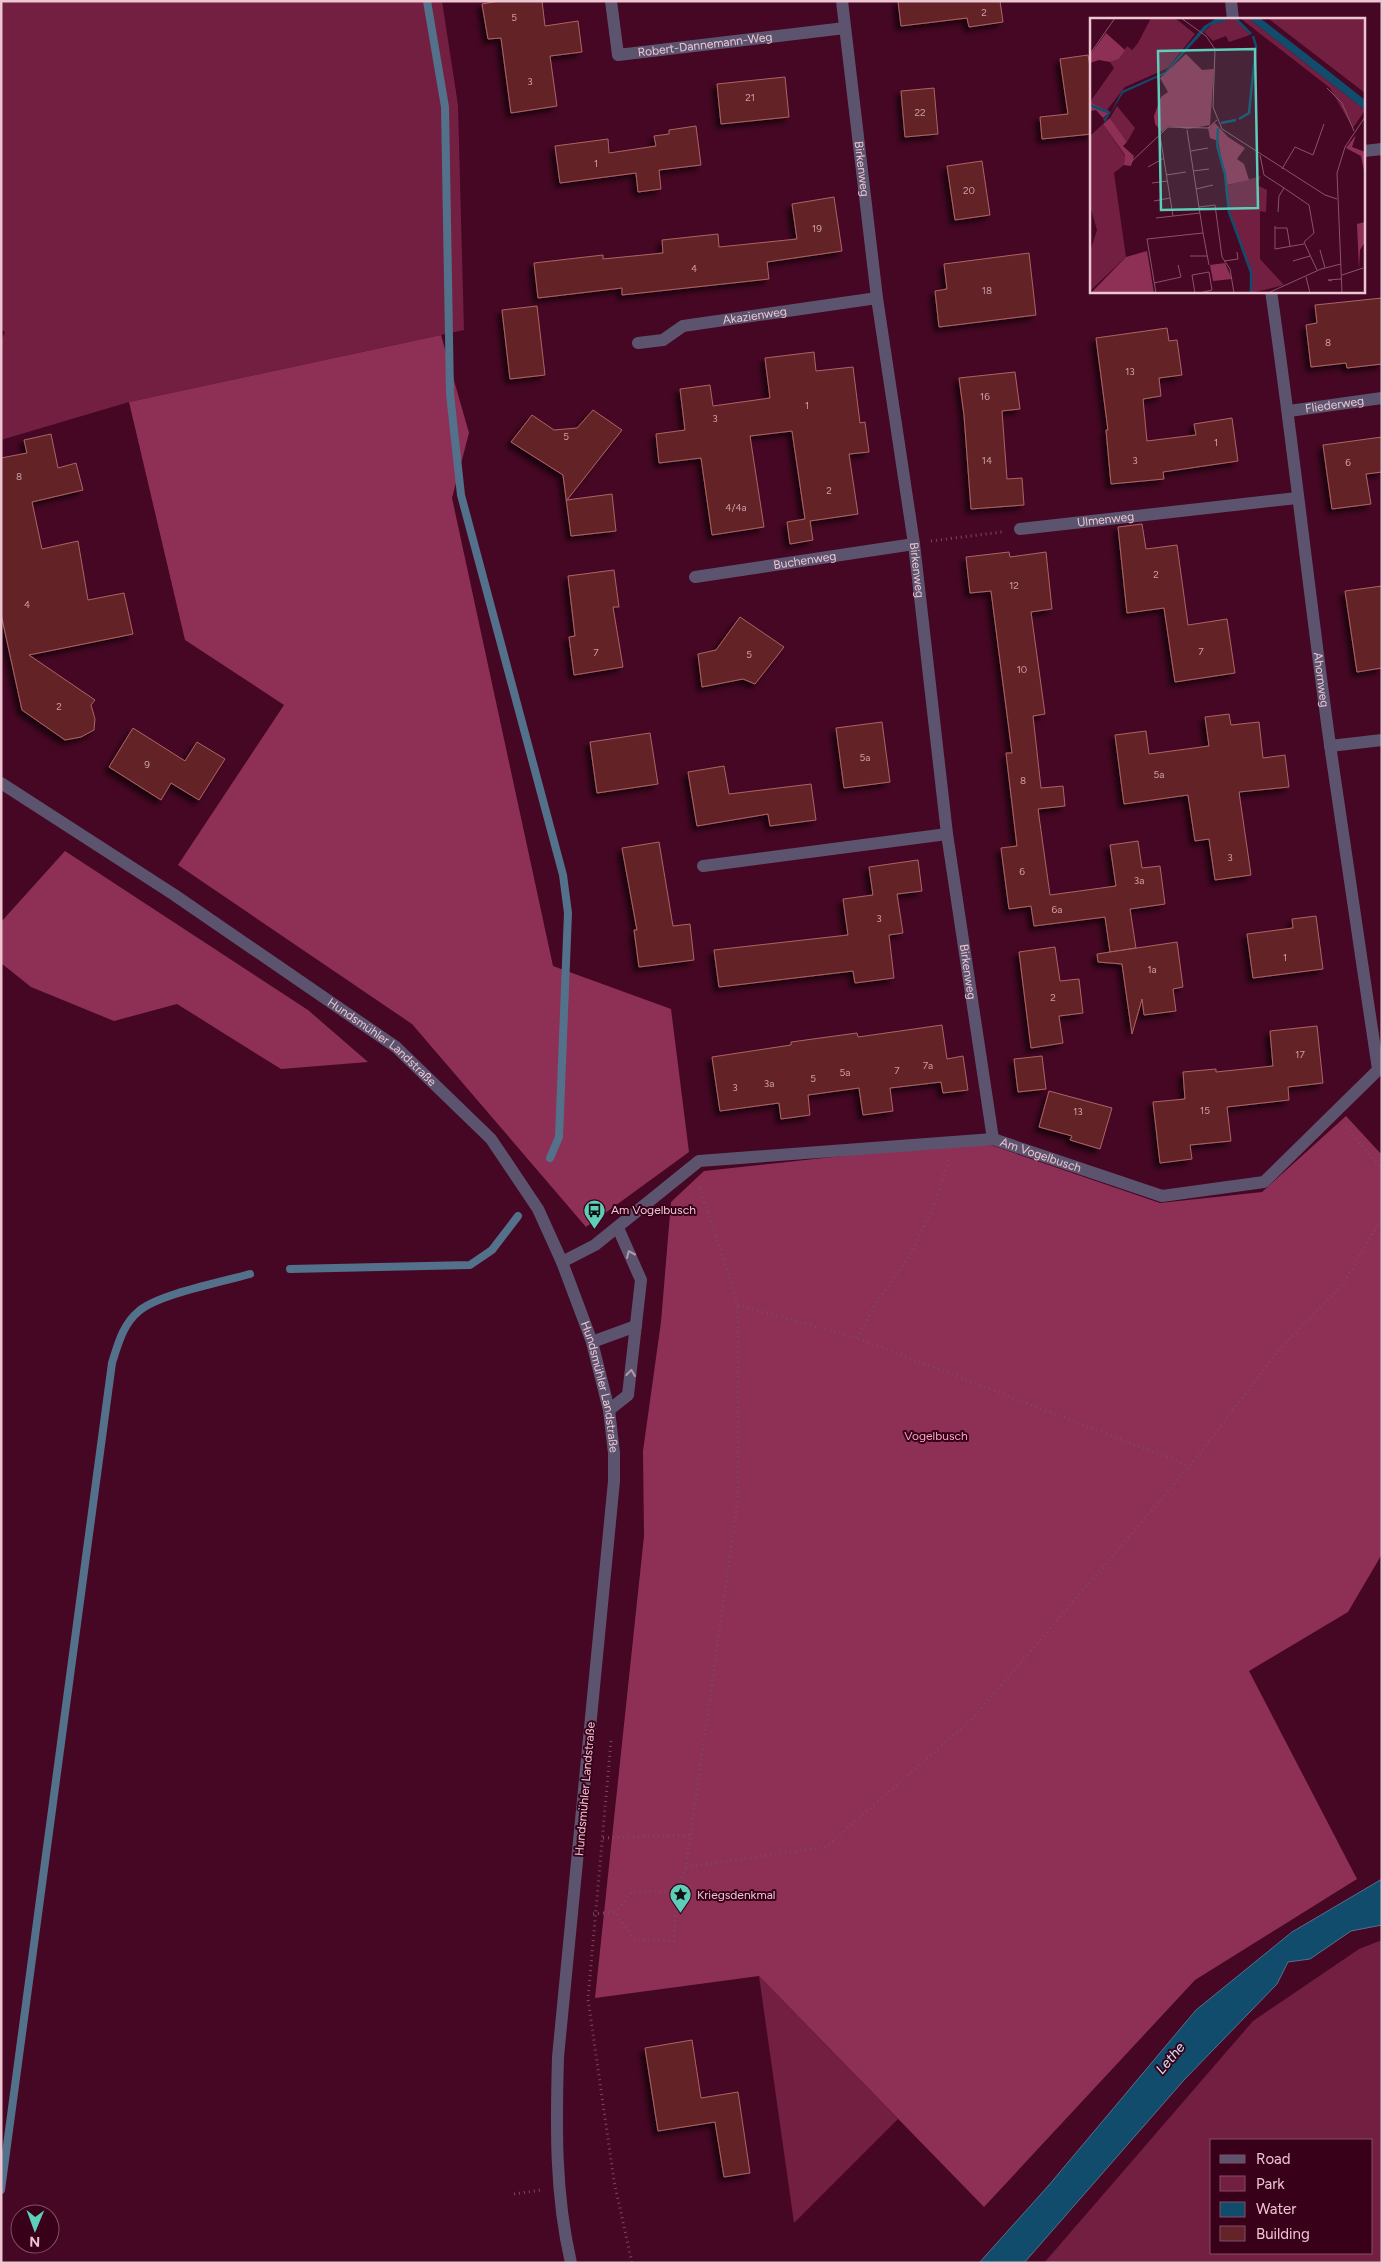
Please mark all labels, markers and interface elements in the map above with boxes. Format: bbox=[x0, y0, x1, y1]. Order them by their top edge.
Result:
house number: 2 bbox=[981, 6, 987, 19]
house number: 5 bbox=[511, 11, 517, 24]
inset map bbox=[1090, 18, 1366, 292]
street label: Robert-Dannemann-Weg bbox=[637, 30, 773, 60]
house number: 3 bbox=[527, 75, 533, 88]
house number: 21 bbox=[745, 91, 755, 104]
house number: 22 bbox=[914, 106, 926, 119]
street label: Birkenweg bbox=[852, 140, 872, 197]
house number: 1 bbox=[594, 157, 598, 170]
house number: 20 bbox=[963, 184, 975, 197]
house number: 19 bbox=[812, 222, 822, 235]
house number: 4 bbox=[691, 262, 697, 275]
house number: 18 bbox=[982, 284, 992, 297]
street label: Akazienweg bbox=[722, 304, 788, 327]
house number: 8 bbox=[1325, 336, 1331, 349]
house number: 13 bbox=[1125, 365, 1135, 378]
house number: 16 bbox=[980, 390, 990, 403]
street label: Fliederweg bbox=[1304, 394, 1365, 416]
house number: 1 bbox=[805, 399, 809, 412]
house number: 3 bbox=[712, 412, 718, 425]
house number: 5 bbox=[563, 430, 569, 443]
house number: 1 bbox=[1214, 436, 1218, 449]
house number: 14 bbox=[982, 454, 992, 467]
house number: 3 bbox=[1132, 454, 1138, 467]
house number: 6 bbox=[1345, 456, 1351, 469]
house number: 8 bbox=[16, 470, 22, 483]
house number: 2 bbox=[826, 484, 832, 497]
house number: 4/4a bbox=[725, 501, 747, 514]
street label: Ulmenweg bbox=[1076, 509, 1135, 530]
street label: Birkenweg bbox=[907, 541, 927, 599]
street label: Buchenweg bbox=[772, 549, 837, 572]
house number: 2 bbox=[1153, 568, 1159, 581]
house number: 12 bbox=[1009, 579, 1019, 592]
house number: 4 bbox=[24, 598, 30, 611]
house number: 7 bbox=[1198, 645, 1204, 658]
house number: 7 bbox=[593, 646, 599, 659]
house number: 5 bbox=[746, 648, 752, 661]
street label: Ahornweg bbox=[1311, 651, 1332, 708]
house number: 10 bbox=[1017, 663, 1027, 676]
house number: 2 bbox=[56, 700, 62, 713]
house number: 5a bbox=[860, 751, 870, 764]
house number: 9 bbox=[144, 758, 150, 771]
house number: 5a bbox=[1154, 768, 1164, 781]
house number: 8 bbox=[1020, 774, 1026, 787]
house number: 3 bbox=[1227, 851, 1233, 864]
house number: 6 bbox=[1019, 865, 1025, 878]
house number: 3a bbox=[1134, 874, 1144, 887]
house number: 6a bbox=[1052, 903, 1062, 916]
house number: 3 bbox=[876, 912, 882, 925]
street label: Birkenweg bbox=[957, 943, 979, 1000]
house number: 1 bbox=[1283, 951, 1287, 964]
house number: 1a bbox=[1147, 963, 1157, 976]
house number: 2 bbox=[1050, 991, 1056, 1004]
street label: Hundsmühler Landstraße bbox=[325, 995, 439, 1089]
house number: 17 bbox=[1295, 1048, 1305, 1061]
house number: 7a bbox=[923, 1059, 933, 1072]
house number: 7 bbox=[894, 1064, 900, 1077]
house number: 5a bbox=[840, 1066, 850, 1079]
house number: 5 bbox=[810, 1072, 816, 1085]
house number: 3a bbox=[764, 1077, 774, 1090]
house number: 3 bbox=[732, 1081, 738, 1094]
house number: 15 bbox=[1200, 1104, 1210, 1117]
house number: 13 bbox=[1073, 1105, 1083, 1118]
street label: Am Vogelbusch bbox=[998, 1135, 1083, 1175]
bus stop icon: Am Vogelbusch bbox=[583, 1198, 607, 1229]
place label: Am Vogelbusch bbox=[611, 1203, 696, 1217]
one-way arrow bbox=[625, 1250, 636, 1259]
street label: Hundsmühler Landstraße bbox=[578, 1319, 621, 1454]
one-way arrow bbox=[625, 1369, 636, 1377]
park label: Vogelbusch bbox=[904, 1429, 968, 1443]
street label: Hundsmühler Landstraße bbox=[572, 1721, 598, 1857]
place icon: Kriegsdenkmal bbox=[669, 1883, 693, 1914]
place label: Kriegsdenkmal bbox=[697, 1888, 775, 1902]
water label: Lethe bbox=[1152, 2039, 1189, 2078]
legend bbox=[1210, 2139, 1373, 2254]
text: Road bbox=[1256, 2150, 1291, 2168]
text: Park bbox=[1256, 2175, 1285, 2193]
text: Water bbox=[1256, 2200, 1296, 2218]
north arrow bbox=[10, 2204, 60, 2254]
text: Building bbox=[1256, 2225, 1310, 2243]
text: N bbox=[29, 2233, 40, 2250]

